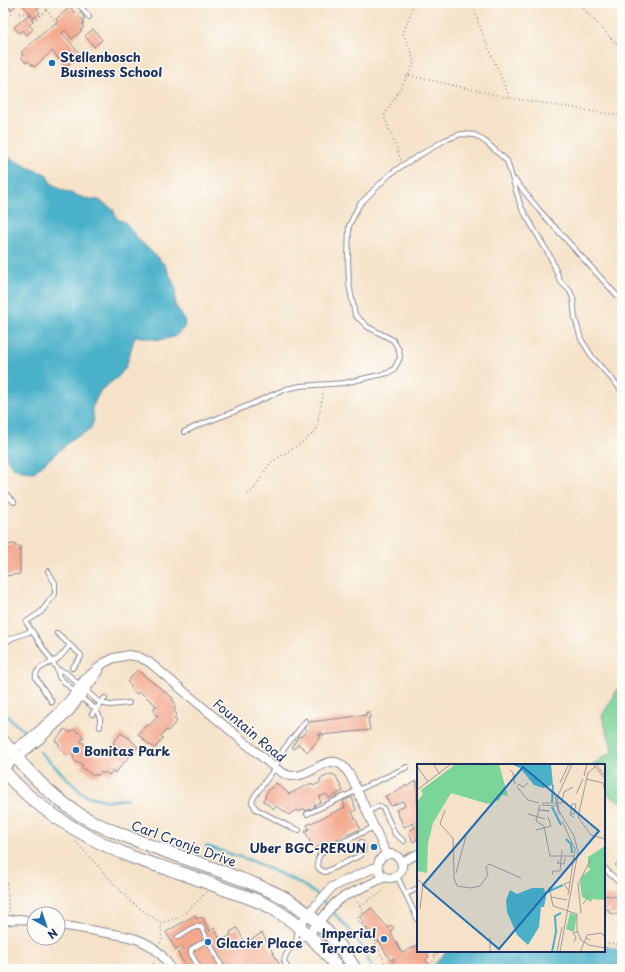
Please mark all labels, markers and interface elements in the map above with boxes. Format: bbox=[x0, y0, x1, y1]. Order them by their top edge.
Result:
place label: Stellenbosch Business School bbox=[60, 47, 162, 81]
marker: Stellenbosch Business School bbox=[47, 58, 57, 68]
street label: Fountain Road bbox=[209, 694, 291, 766]
place label: Bonitas Park bbox=[84, 741, 171, 760]
marker: Bonitas Park bbox=[71, 745, 81, 755]
inset map bbox=[417, 764, 605, 952]
street label: Carl Cronje Drive bbox=[129, 815, 239, 871]
place label: Uber BGC-RERUN bbox=[249, 838, 366, 857]
marker: Uber BGC-RERUN bbox=[369, 842, 379, 852]
north arrow bbox=[26, 906, 66, 946]
place label: Imperial Terraces bbox=[320, 923, 376, 957]
text: N bbox=[44, 925, 62, 944]
place label: Glacier Place bbox=[216, 933, 302, 952]
marker: Imperial Terraces bbox=[379, 934, 389, 944]
marker: Glacier Place bbox=[203, 937, 213, 947]

